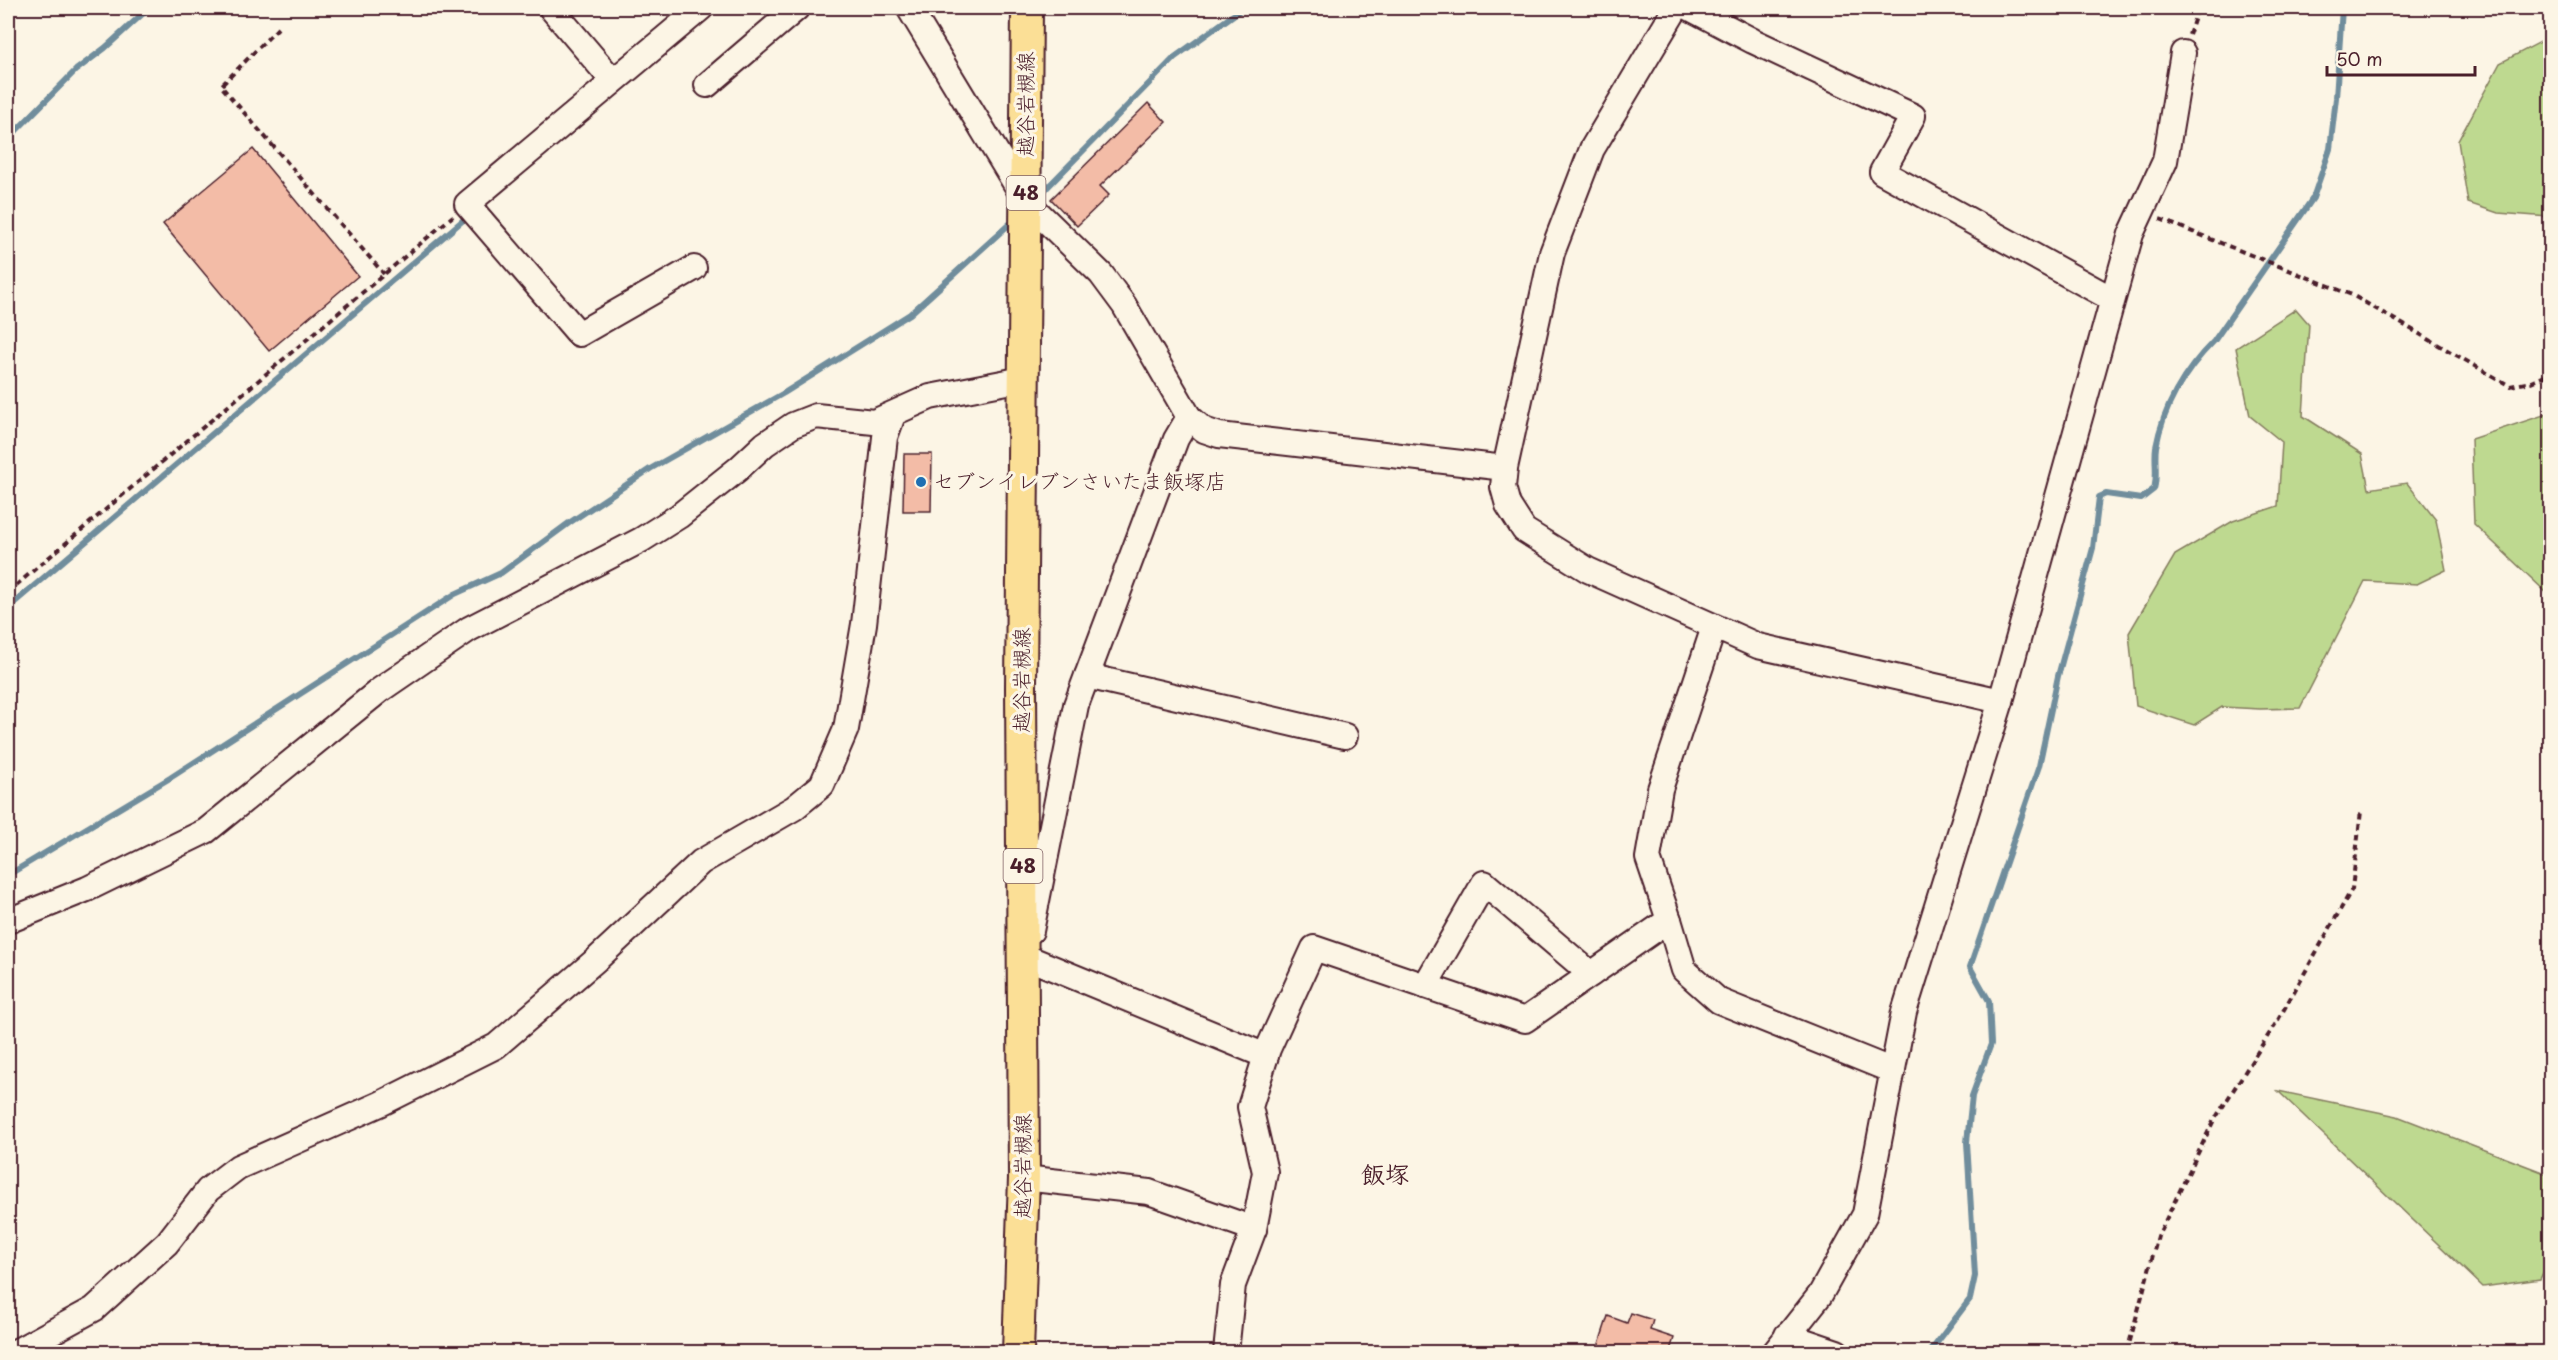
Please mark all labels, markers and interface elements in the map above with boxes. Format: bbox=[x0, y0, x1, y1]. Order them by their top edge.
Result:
scale bar bbox=[2327, 39, 2476, 77]
text: 50 m bbox=[2336, 45, 2383, 72]
street label: 越谷岩槻線 bbox=[1008, 52, 1040, 157]
road number: 48 bbox=[1006, 176, 1046, 210]
place label: セブンイレブンさいたま飯塚店 bbox=[933, 464, 1226, 496]
marker: セブンイレブンさいたま飯塚店 bbox=[914, 475, 928, 489]
street label: 越谷岩槻線 bbox=[1004, 628, 1036, 733]
road number: 48 bbox=[1004, 849, 1042, 883]
street label: 越谷岩槻線 bbox=[1005, 1114, 1037, 1219]
district label: 飯塚 bbox=[1361, 1155, 1409, 1191]

